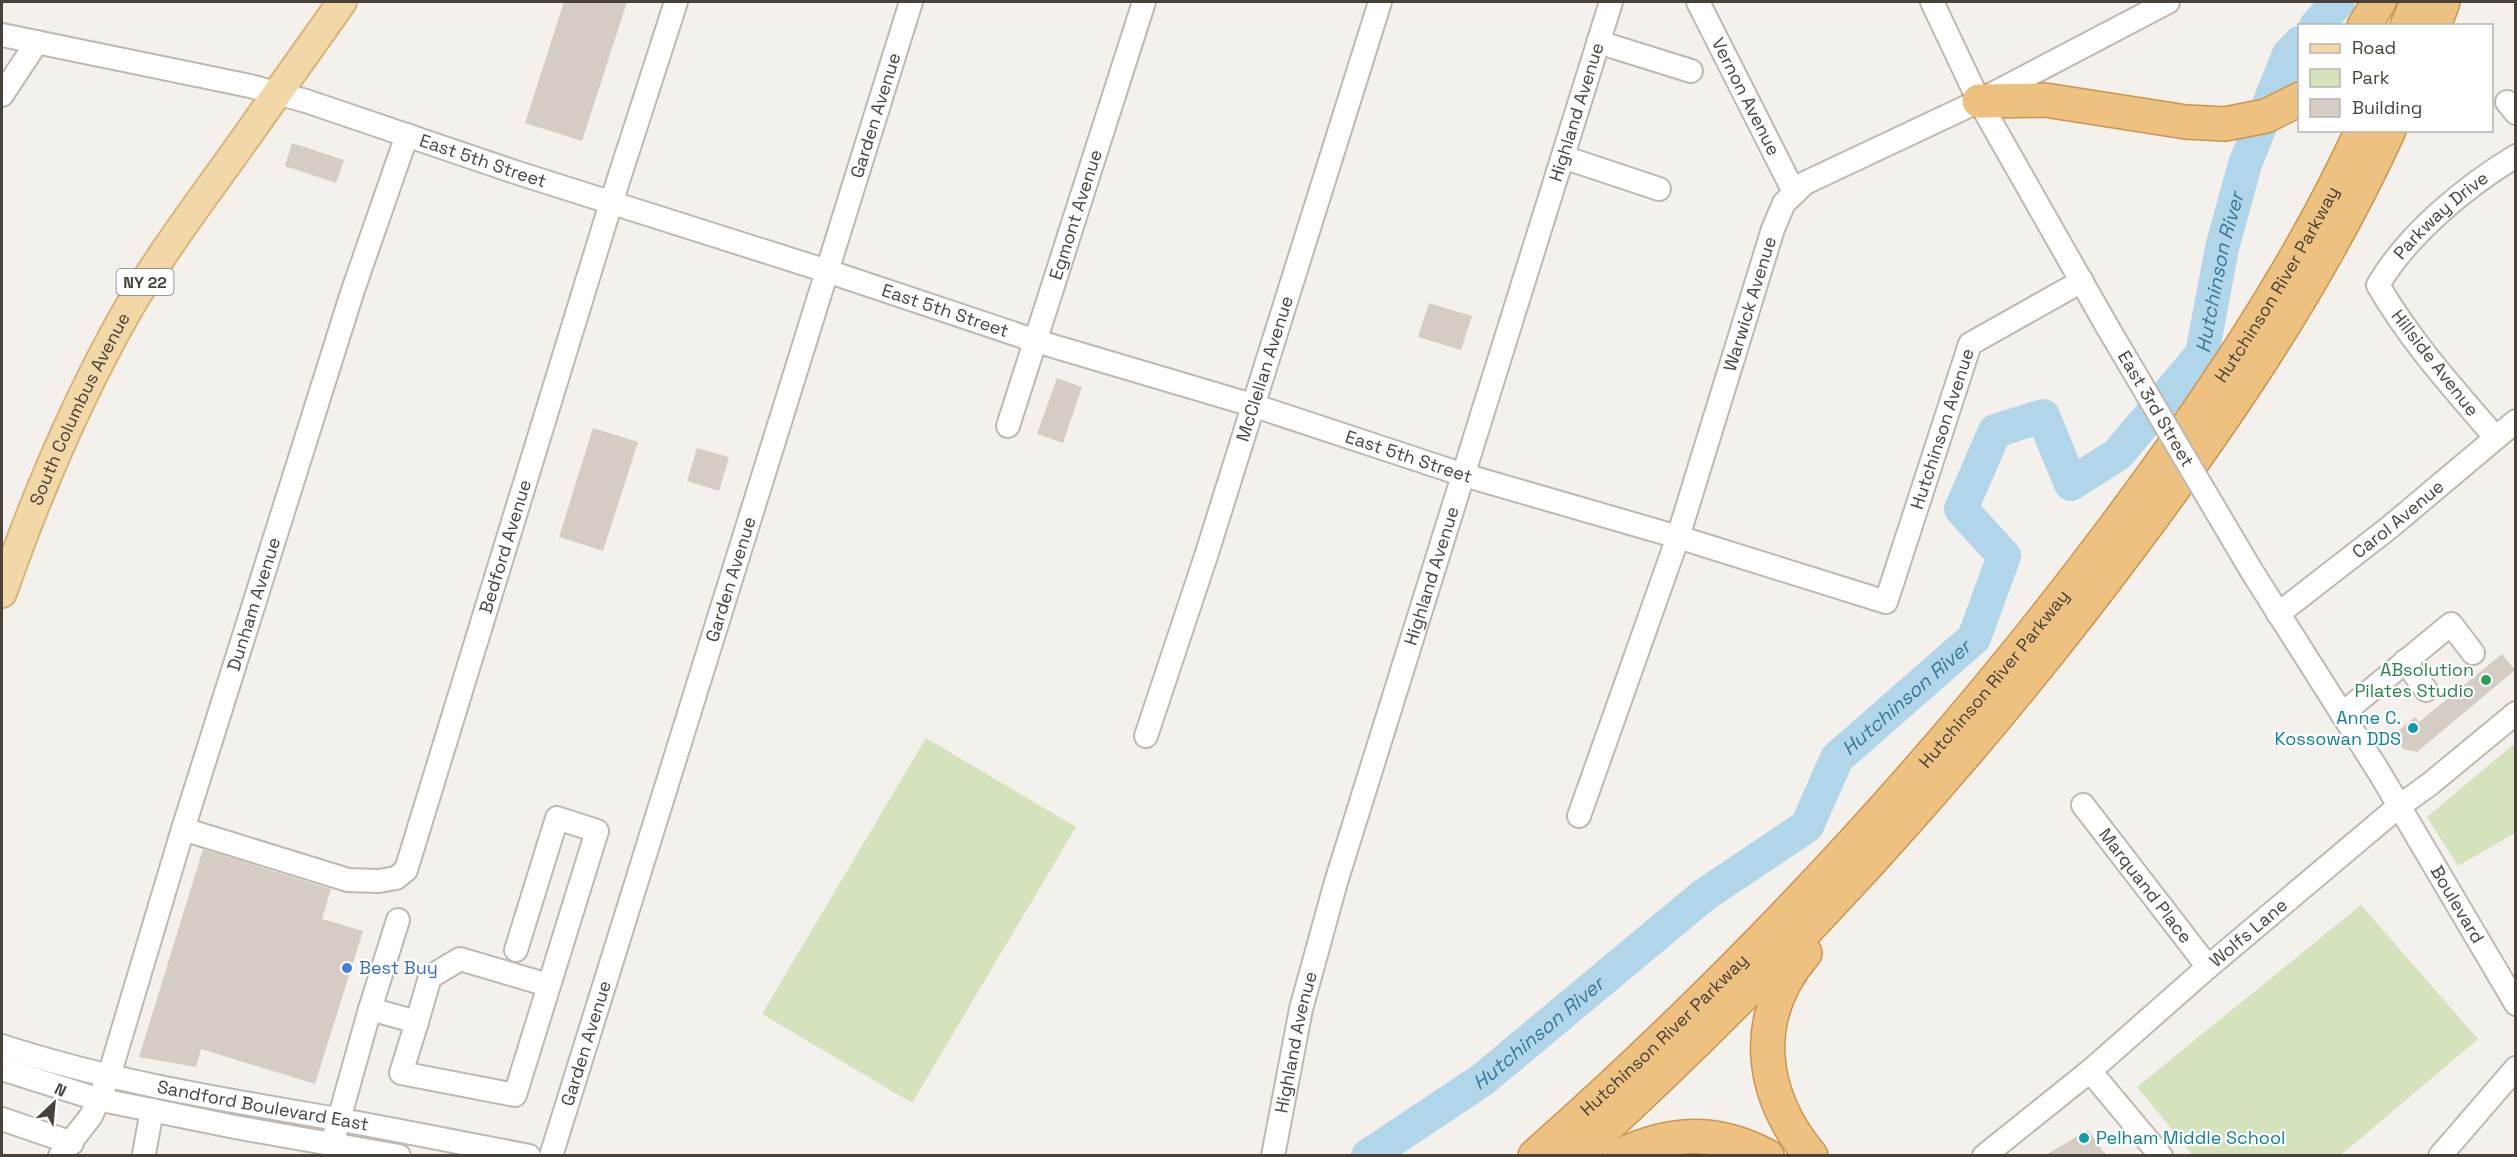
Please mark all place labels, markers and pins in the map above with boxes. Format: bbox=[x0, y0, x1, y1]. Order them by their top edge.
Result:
place label: ABsolution Pilates Studio bbox=[2354, 658, 2474, 702]
marker: ABsolution Pilates Studio bbox=[2479, 673, 2493, 687]
place label: Anne C. Kossowan DDS bbox=[2275, 706, 2401, 750]
marker: Anne C. Kossowan DDS bbox=[2406, 721, 2420, 735]
place label: Best Buy bbox=[359, 956, 438, 979]
marker: Best Buy bbox=[340, 961, 354, 975]
place label: Pelham Middle School bbox=[2096, 1126, 2285, 1149]
marker: Pelham Middle School bbox=[2077, 1131, 2091, 1145]

